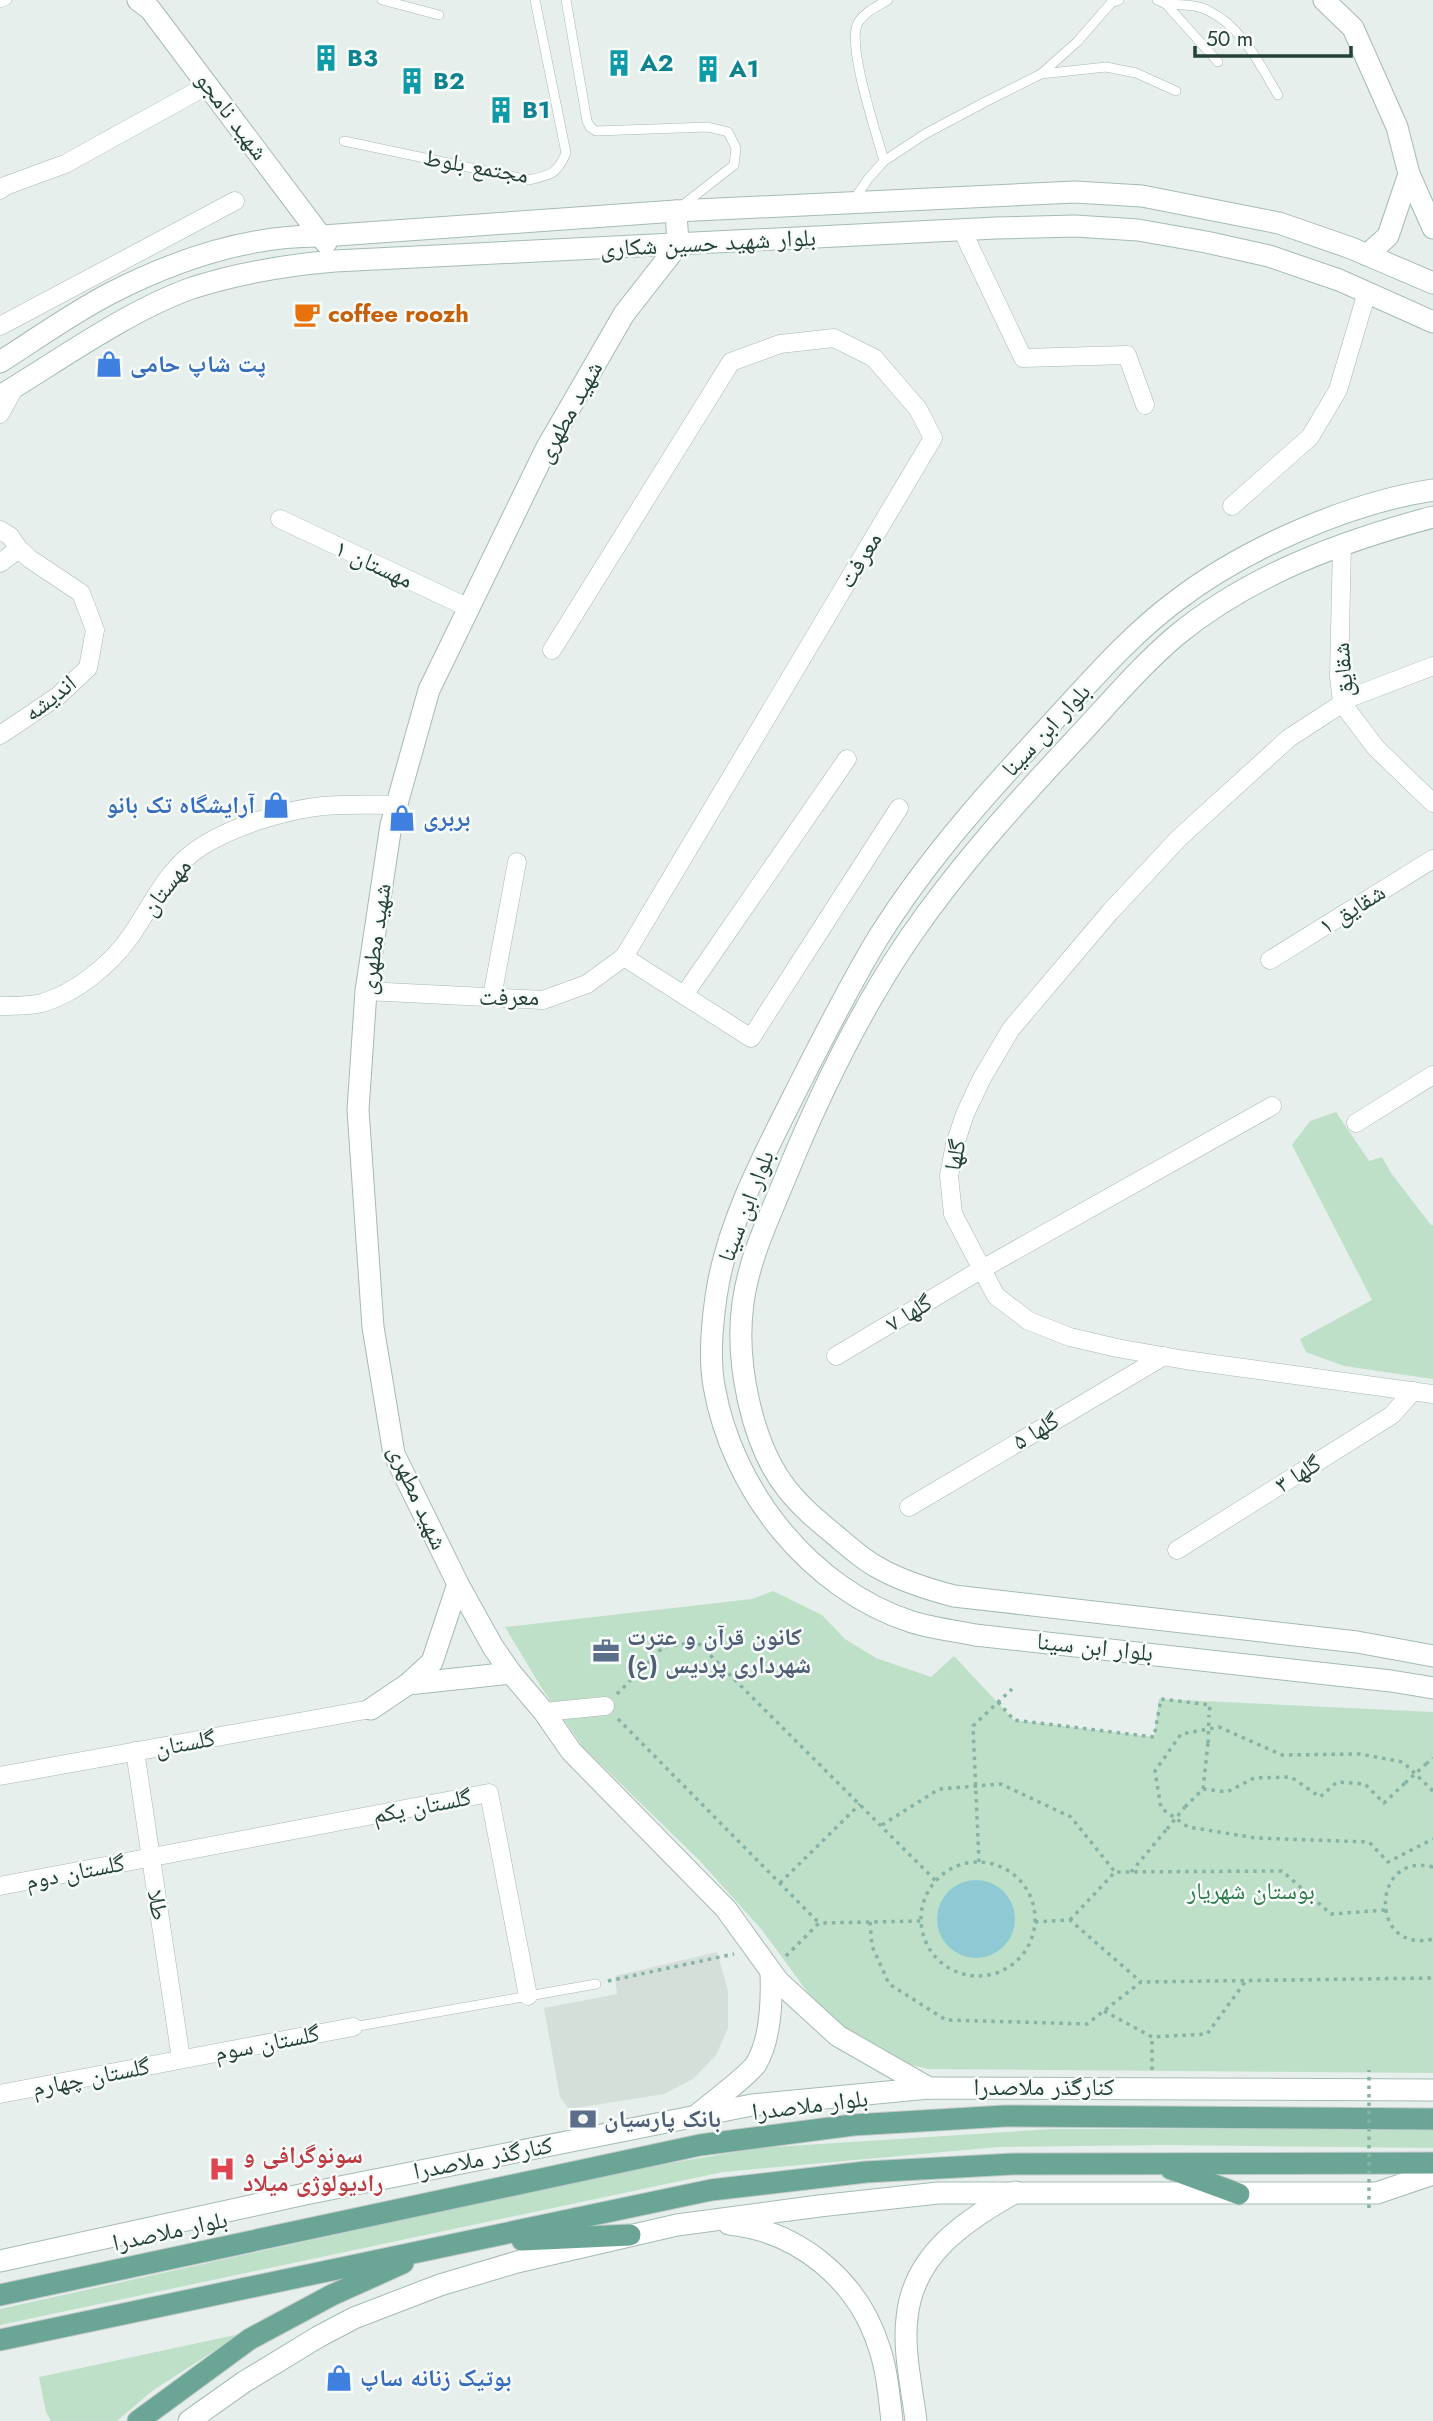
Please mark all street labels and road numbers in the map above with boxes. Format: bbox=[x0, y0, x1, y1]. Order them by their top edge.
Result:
street label: شهید نامجو bbox=[187, 64, 277, 167]
street label: مجتمع بلوط bbox=[421, 139, 531, 192]
street label: بلوار شهید حسین شکاری bbox=[599, 219, 817, 266]
street label: شهید مطهری bbox=[526, 354, 611, 469]
street label: معرفت bbox=[829, 525, 890, 595]
street label: مهستان ۱ bbox=[329, 530, 419, 597]
street label: شقایق bbox=[1323, 641, 1362, 699]
street label: اندیشه bbox=[16, 666, 84, 729]
street label: بلوار ابن سینا bbox=[993, 675, 1098, 784]
street label: مهستان bbox=[132, 850, 199, 923]
street label: شقایق ۱ bbox=[1312, 874, 1392, 943]
street label: شهید مطهری bbox=[349, 881, 400, 997]
street label: معرفت bbox=[479, 979, 539, 1014]
street label: گلها bbox=[934, 1136, 975, 1173]
street label: بلوار ابن سینا bbox=[708, 1145, 783, 1267]
street label: گلها ۷ bbox=[879, 1285, 939, 1340]
street label: گلها ۵ bbox=[1006, 1403, 1066, 1458]
street label: شهید مطهری bbox=[380, 1439, 457, 1555]
street label: گلها ۳ bbox=[1268, 1446, 1328, 1501]
street label: بلوار ابن سینا bbox=[1035, 1623, 1155, 1670]
street label: گلستان bbox=[152, 1720, 218, 1765]
street label: گلستان یکم bbox=[370, 1779, 474, 1832]
street label: گلستان دوم bbox=[22, 1845, 128, 1898]
street label: طلا bbox=[139, 1887, 178, 1923]
street label: گلستان سوم bbox=[211, 2015, 323, 2070]
street label: گلستان چهارم bbox=[29, 2048, 153, 2105]
street label: کنارگذر ملاصدرا bbox=[974, 2069, 1114, 2104]
street label: بلوار ملاصدرا bbox=[750, 2080, 870, 2129]
street label: کنارگذر ملاصدرا bbox=[410, 2127, 555, 2188]
street label: بلوار ملاصدرا bbox=[109, 2201, 231, 2260]

